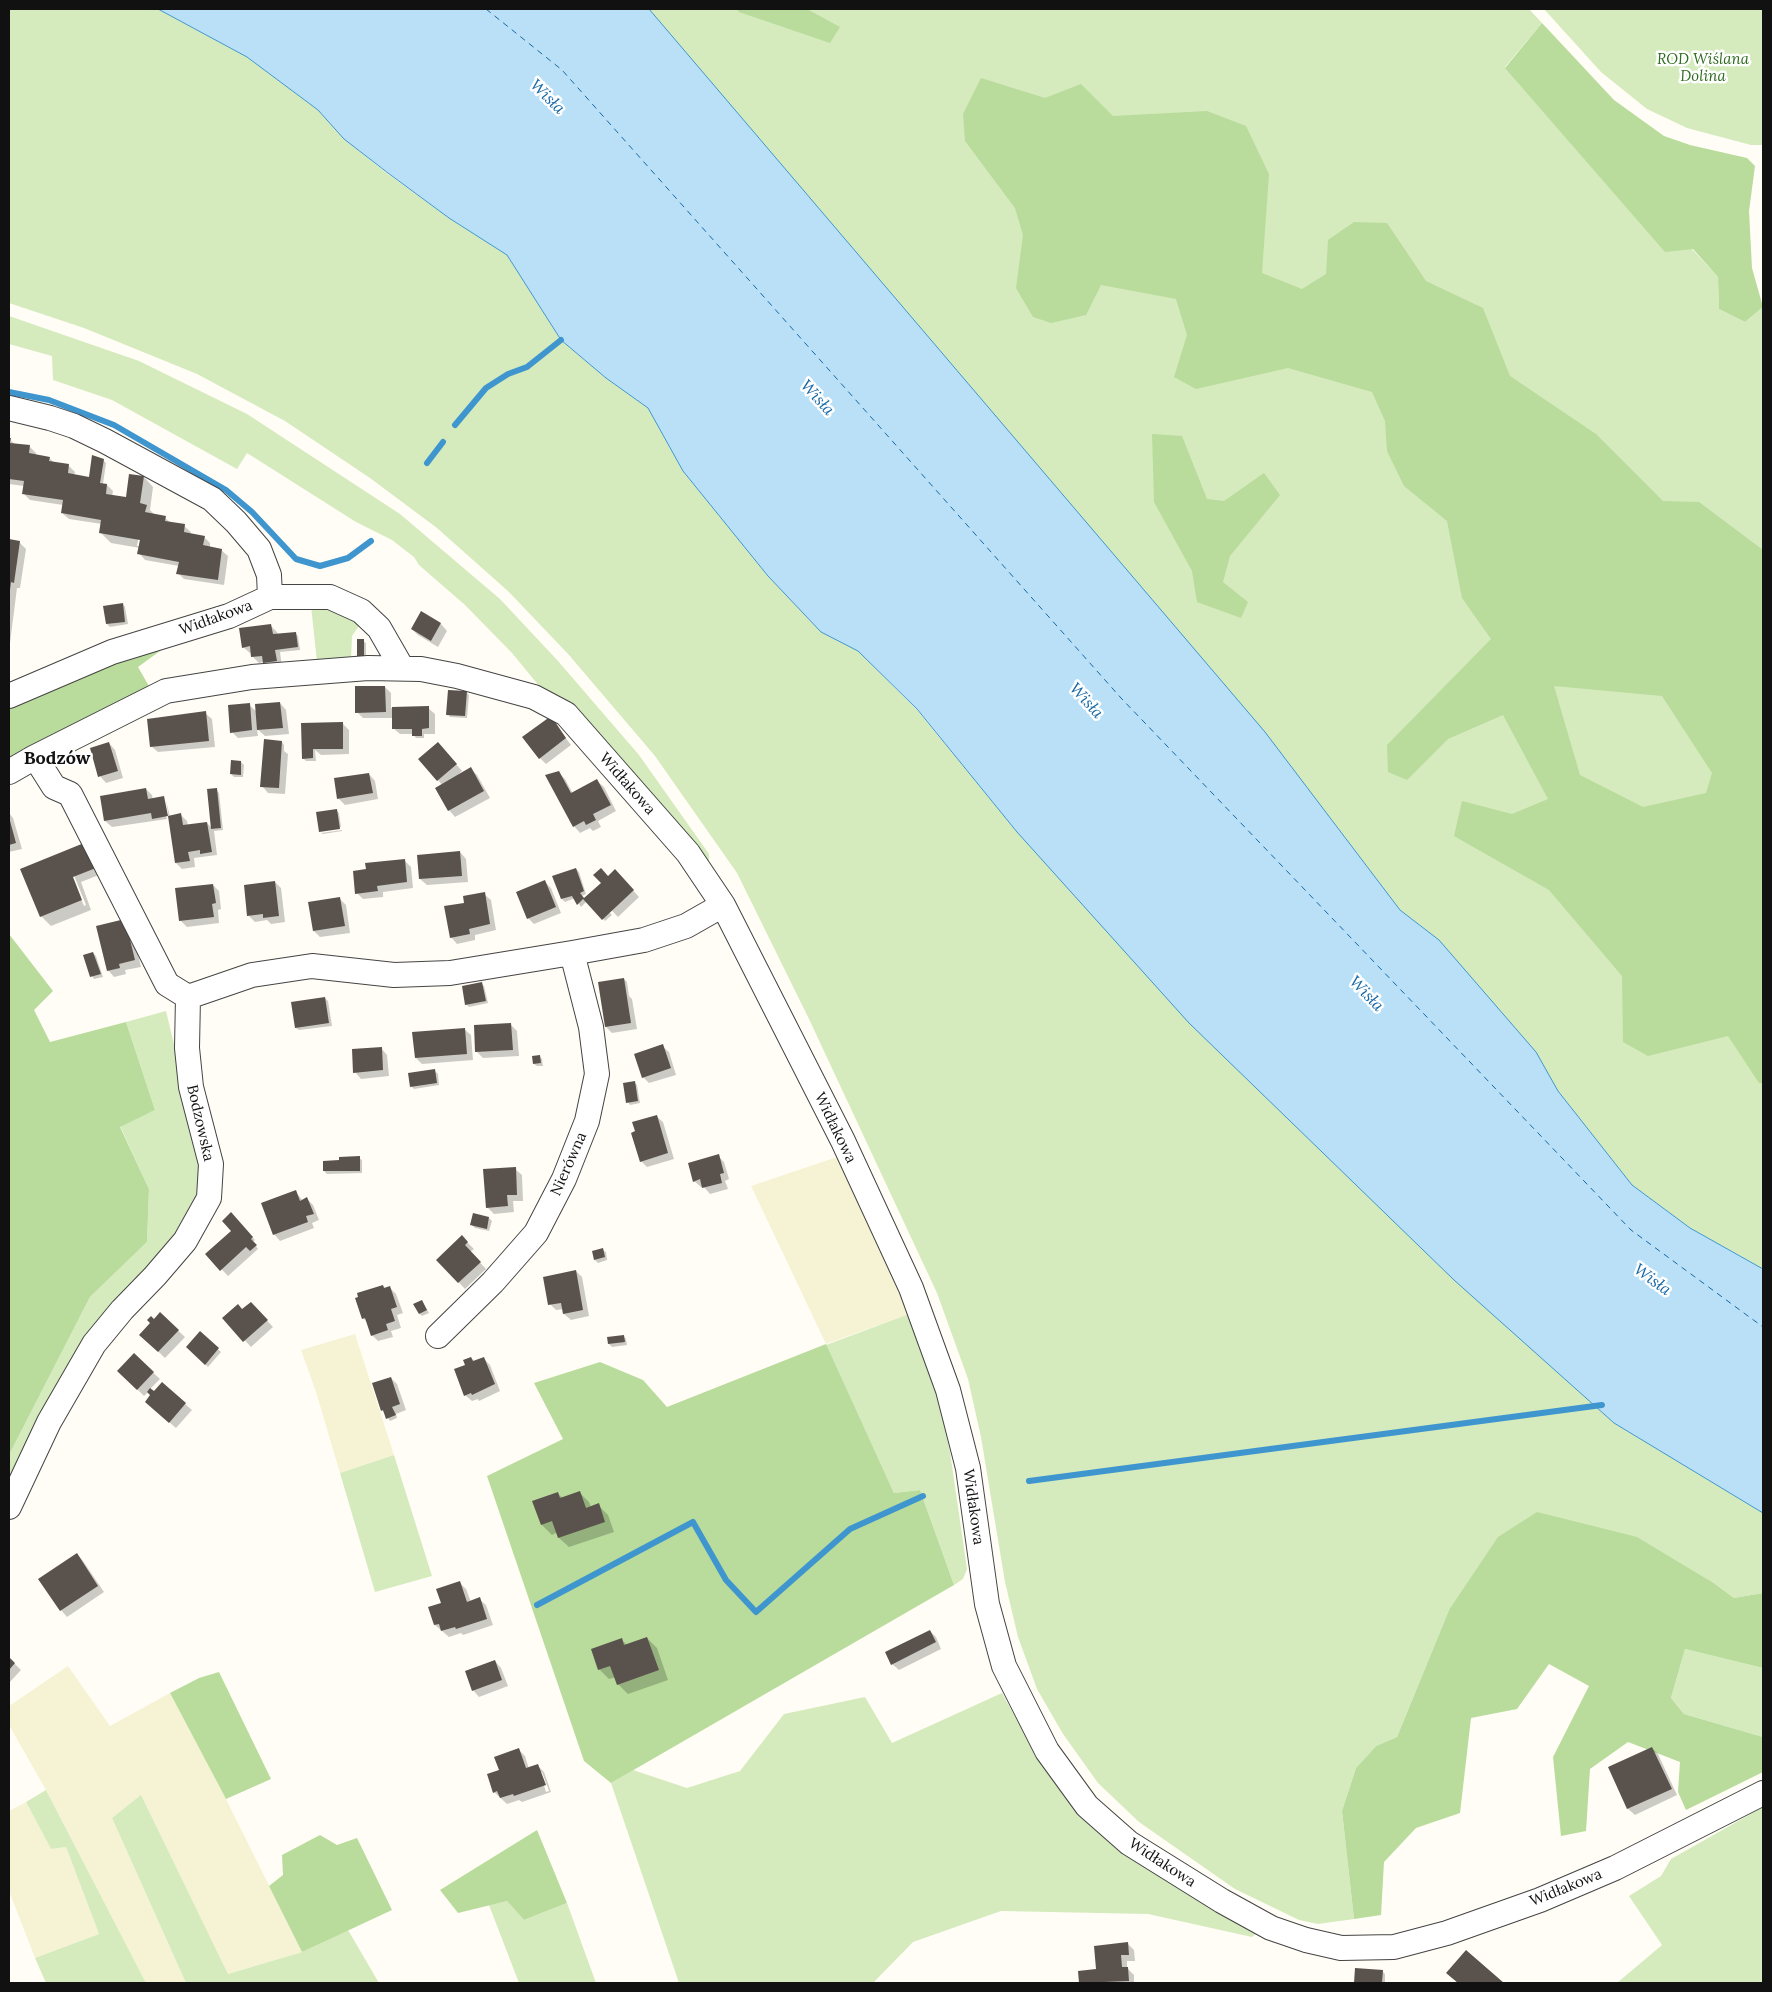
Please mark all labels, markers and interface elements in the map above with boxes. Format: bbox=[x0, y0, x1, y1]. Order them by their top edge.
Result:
park label: ROD Wiślana Dolina bbox=[1657, 51, 1749, 86]
water label: Wisła bbox=[526, 76, 568, 118]
water label: Wisła bbox=[796, 376, 838, 420]
street label: Widłakowa bbox=[177, 596, 255, 640]
water label: Wisła bbox=[1065, 679, 1107, 723]
district label: Bodzów bbox=[24, 748, 90, 770]
street label: Widłakowa bbox=[595, 749, 659, 819]
water label: Wisła bbox=[1345, 973, 1387, 1015]
street label: Bodzowska bbox=[182, 1083, 218, 1163]
street label: Widłakowa bbox=[810, 1090, 860, 1166]
street label: Nierówna bbox=[547, 1129, 591, 1199]
water label: Wisła bbox=[1630, 1260, 1674, 1300]
street label: Widłakowa bbox=[959, 1468, 987, 1546]
street label: Widłakowa bbox=[1125, 1835, 1199, 1891]
street label: Widłakowa bbox=[1527, 1865, 1605, 1911]

